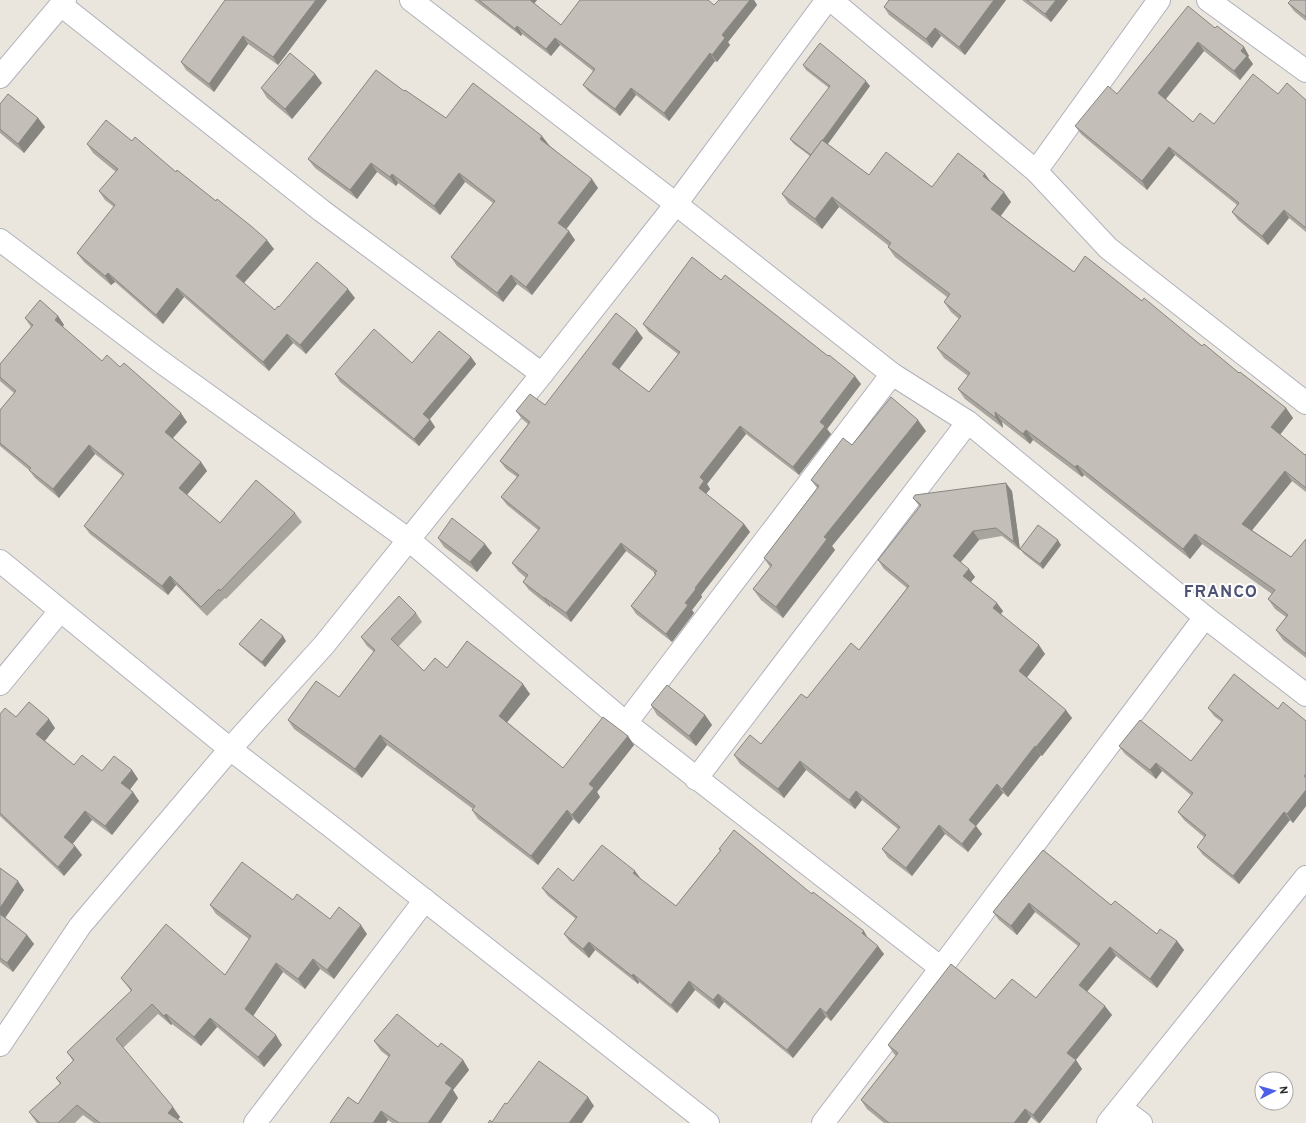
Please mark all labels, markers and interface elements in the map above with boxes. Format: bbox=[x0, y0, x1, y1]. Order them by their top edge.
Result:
district label: FRANCO bbox=[1184, 582, 1258, 604]
north arrow bbox=[1254, 1071, 1294, 1111]
text: N bbox=[1276, 1085, 1290, 1095]

